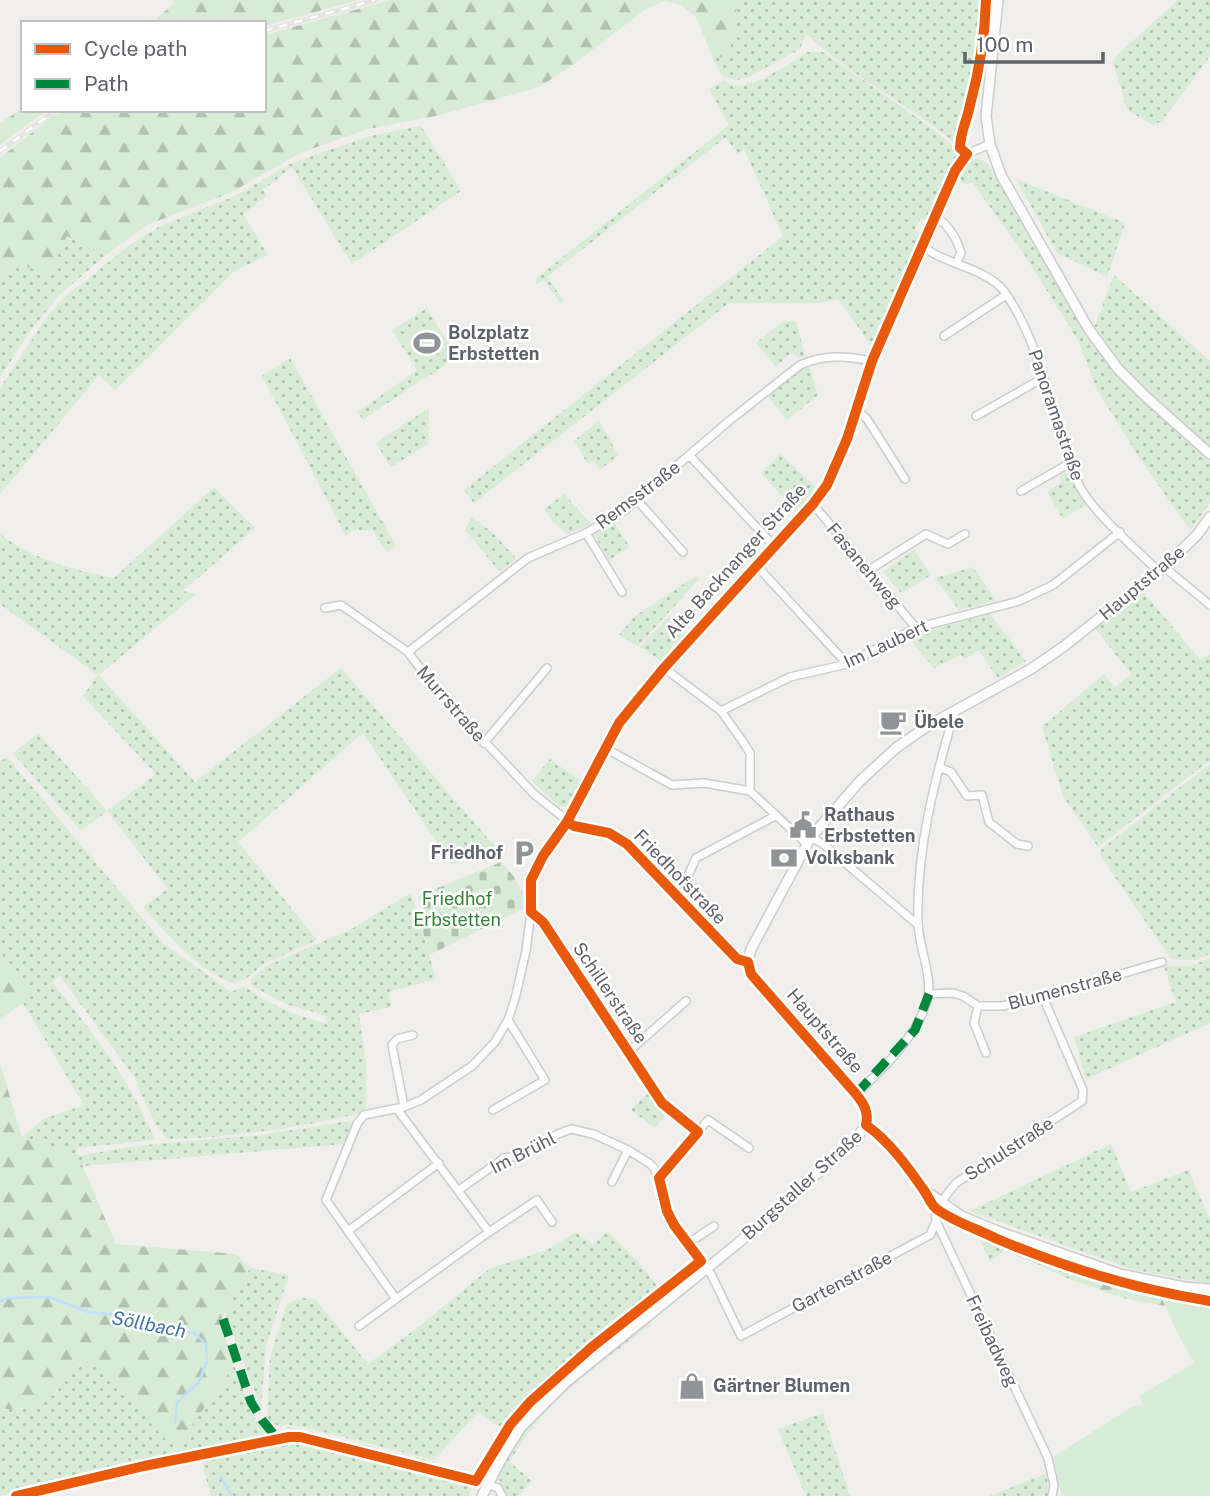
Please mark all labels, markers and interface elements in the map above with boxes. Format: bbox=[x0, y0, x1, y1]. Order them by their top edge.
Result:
legend bbox=[21, 21, 266, 112]
scale bar bbox=[965, 21, 1103, 65]
text: 100 m bbox=[976, 32, 1033, 57]
text: Cycle path bbox=[84, 36, 187, 61]
text: Path bbox=[84, 71, 129, 96]
place label: Bolzplatz Erbstetten bbox=[448, 322, 540, 364]
sports icon: Bolzplatz Erbstetten bbox=[412, 328, 442, 358]
street label: Panoramastraße bbox=[1024, 347, 1089, 483]
street label: Remsstraße bbox=[591, 456, 684, 533]
street label: Alte Backnanger Straße bbox=[661, 479, 810, 642]
street label: Fasanenweg bbox=[822, 519, 906, 613]
street label: Hauptstraße bbox=[1095, 541, 1189, 624]
street label: Im Laubert bbox=[840, 615, 931, 672]
street label: Murrstraße bbox=[413, 661, 490, 746]
cafe icon: Übele bbox=[878, 707, 908, 737]
place label: Übele bbox=[914, 710, 964, 732]
place label: Rathaus Erbstetten bbox=[824, 804, 916, 846]
public building icon: Rathaus Erbstetten bbox=[788, 810, 818, 840]
street label: Friedhofstraße bbox=[630, 825, 731, 928]
parking icon: Friedhof bbox=[509, 838, 539, 868]
place label: Friedhof bbox=[430, 842, 503, 863]
bank icon: Volksbank bbox=[769, 843, 799, 873]
place label: Volksbank bbox=[805, 847, 895, 868]
park label: Friedhof Erbstetten bbox=[413, 888, 501, 930]
street label: Schillerstraße bbox=[569, 938, 652, 1047]
street label: Blumenstraße bbox=[1006, 963, 1124, 1014]
street label: Hauptstraße bbox=[783, 984, 868, 1077]
street label: Schulstraße bbox=[961, 1112, 1057, 1185]
street label: Burgstaller Straße bbox=[737, 1125, 866, 1244]
street label: Im Brühl bbox=[487, 1127, 559, 1178]
street label: Gartenstraße bbox=[788, 1246, 896, 1317]
street label: Freibadweg bbox=[962, 1292, 1023, 1390]
water label: Söllbach bbox=[110, 1306, 188, 1342]
shop icon: Gärtner Blumen bbox=[677, 1371, 707, 1401]
place label: Gärtner Blumen bbox=[713, 1375, 850, 1396]

